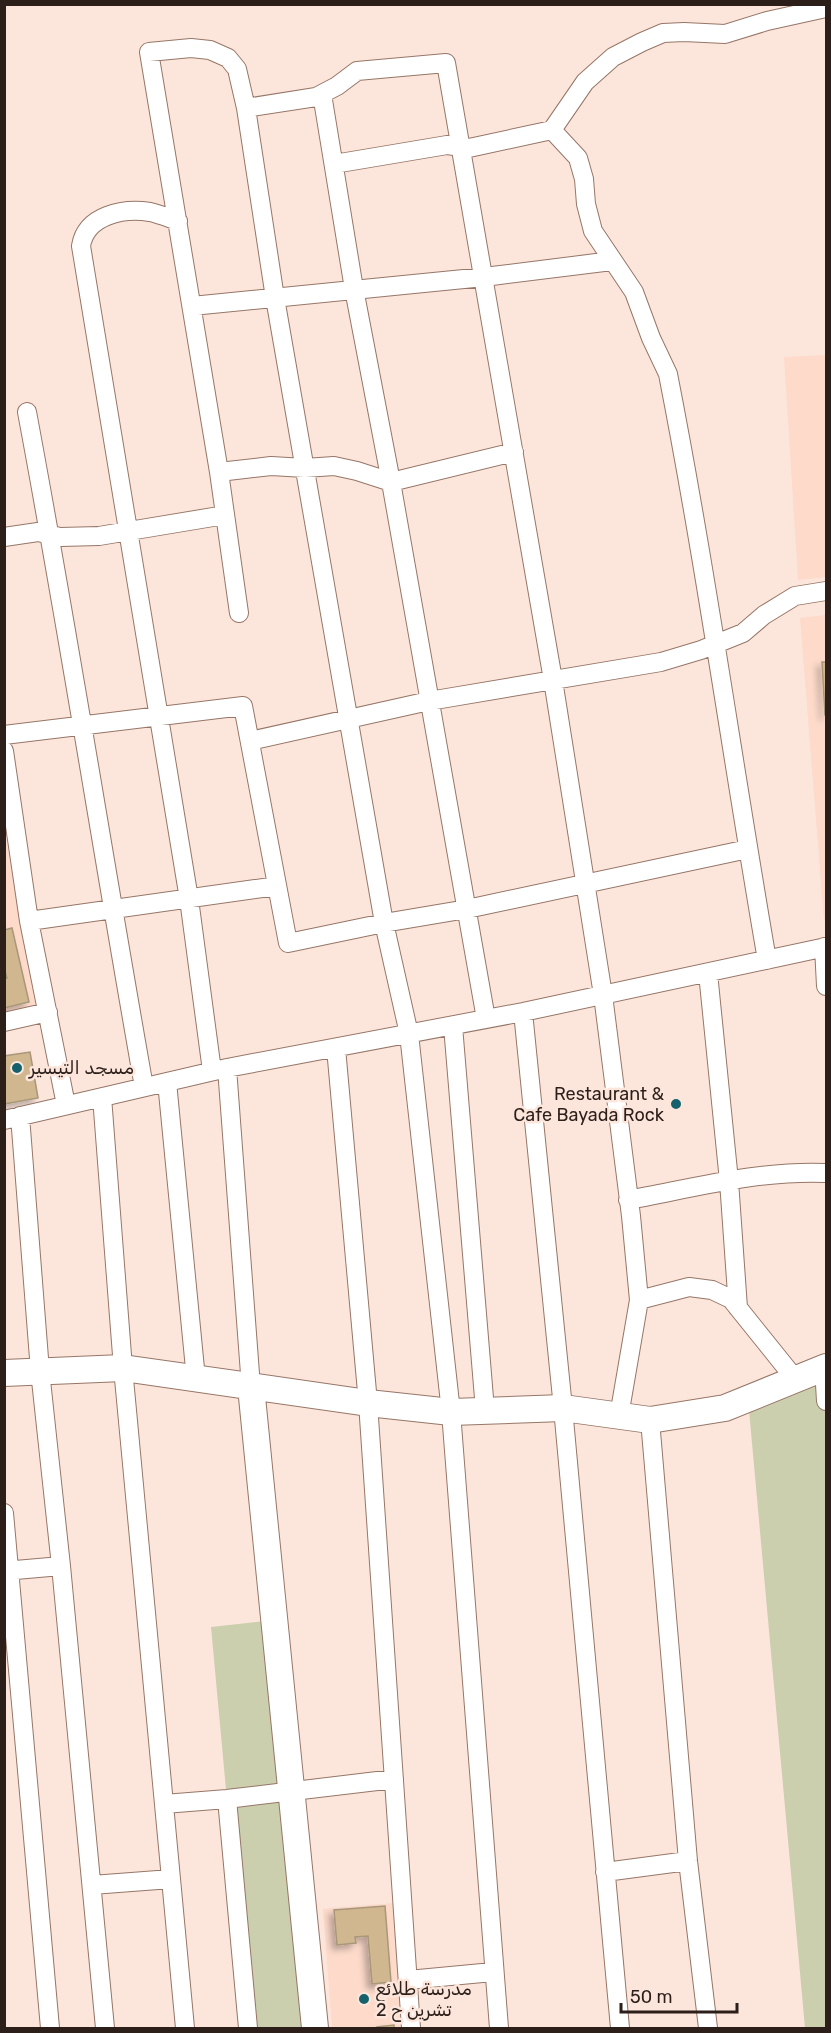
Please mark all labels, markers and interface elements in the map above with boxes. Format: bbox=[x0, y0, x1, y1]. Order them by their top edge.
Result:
place label: مسجد التيسير bbox=[28, 1057, 134, 1079]
marker: مسجد التيسير bbox=[10, 1061, 24, 1075]
place label: Restaurant & Cafe Bayada Rock bbox=[513, 1083, 665, 1126]
marker: Restaurant & Cafe Bayada Rock bbox=[669, 1097, 683, 1111]
scale bar bbox=[621, 1976, 736, 2014]
place label: مدرسة طلائع تشرين ح 2 bbox=[376, 1978, 472, 2022]
text: 50 m bbox=[630, 1986, 673, 2008]
marker: مدرسة طلائع تشرين ح 2 bbox=[357, 1992, 371, 2006]

